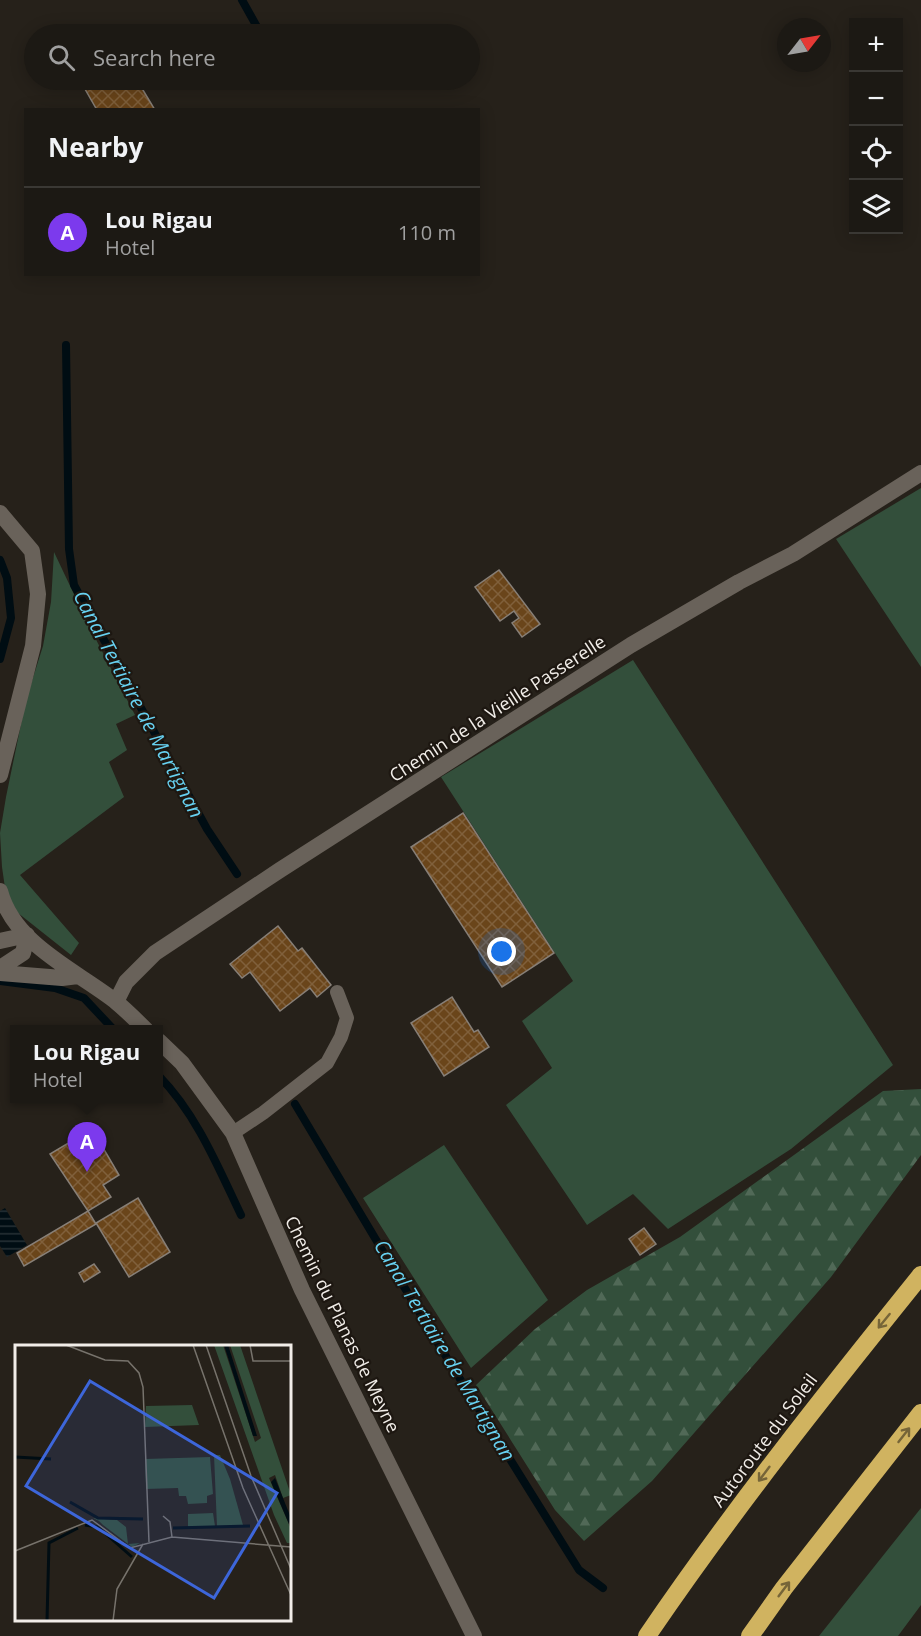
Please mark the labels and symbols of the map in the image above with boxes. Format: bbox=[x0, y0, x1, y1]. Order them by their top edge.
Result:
north arrow bbox=[777, 18, 831, 72]
water label: Canal Tertiaire de Martignan bbox=[67, 585, 211, 823]
street label: Chemin de la Vieille Passerelle bbox=[384, 629, 610, 787]
your location bbox=[487, 937, 516, 966]
pin: A bbox=[68, 1122, 106, 1172]
street label: Chemin du Planas de Meyne bbox=[280, 1212, 406, 1436]
water label: Canal Tertiaire de Martignan bbox=[368, 1234, 522, 1466]
one-way arrow bbox=[878, 1313, 891, 1329]
inset map bbox=[15, 1345, 291, 1621]
street label: Autoroute du Soleil bbox=[706, 1368, 822, 1512]
one-way arrow bbox=[897, 1427, 910, 1443]
one-way arrow bbox=[758, 1466, 770, 1482]
one-way arrow bbox=[778, 1581, 790, 1597]

